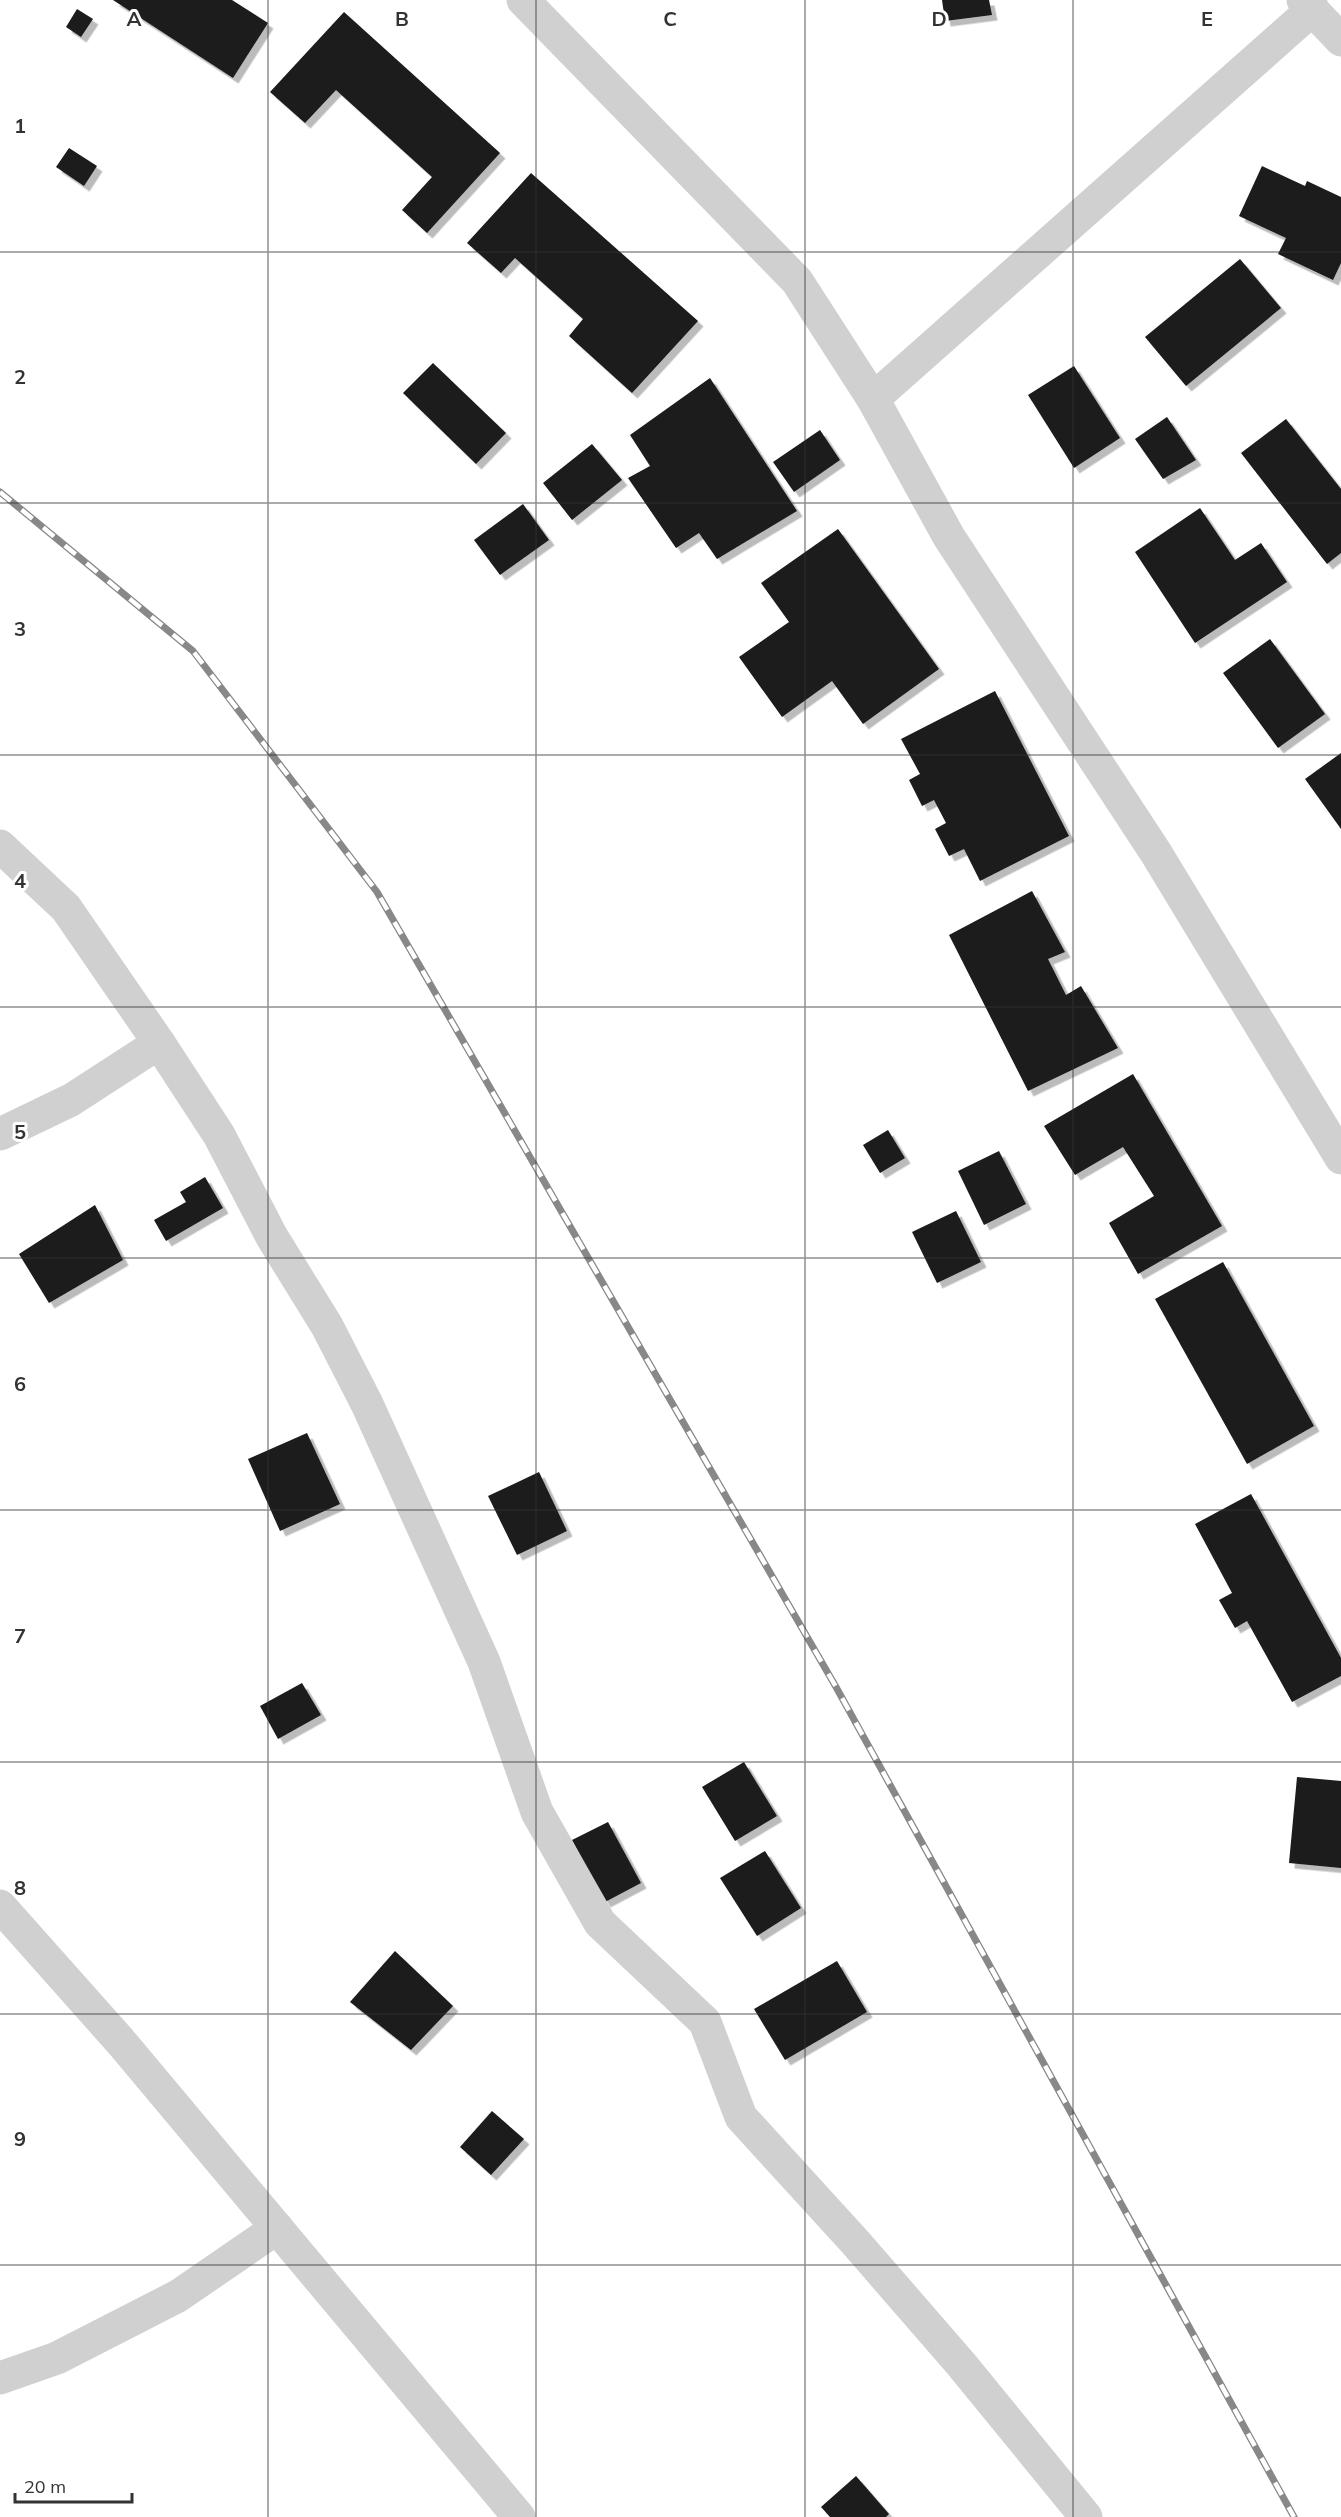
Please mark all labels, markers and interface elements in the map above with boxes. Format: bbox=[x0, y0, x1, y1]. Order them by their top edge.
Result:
text: A bbox=[127, 6, 142, 31]
text: B bbox=[395, 6, 409, 31]
text: C bbox=[663, 6, 677, 31]
text: D bbox=[931, 6, 947, 31]
text: E bbox=[1201, 6, 1213, 31]
text: 1 bbox=[14, 113, 26, 138]
text: 2 bbox=[14, 364, 26, 389]
text: 3 bbox=[14, 616, 26, 641]
text: 4 bbox=[14, 868, 26, 893]
text: 5 bbox=[14, 1119, 26, 1144]
text: 6 bbox=[14, 1371, 26, 1396]
text: 7 bbox=[14, 1623, 26, 1648]
text: 8 bbox=[14, 1875, 26, 1900]
text: 9 bbox=[14, 2126, 26, 2151]
scale bar bbox=[15, 2466, 132, 2504]
text: 20 m bbox=[24, 2475, 66, 2498]

